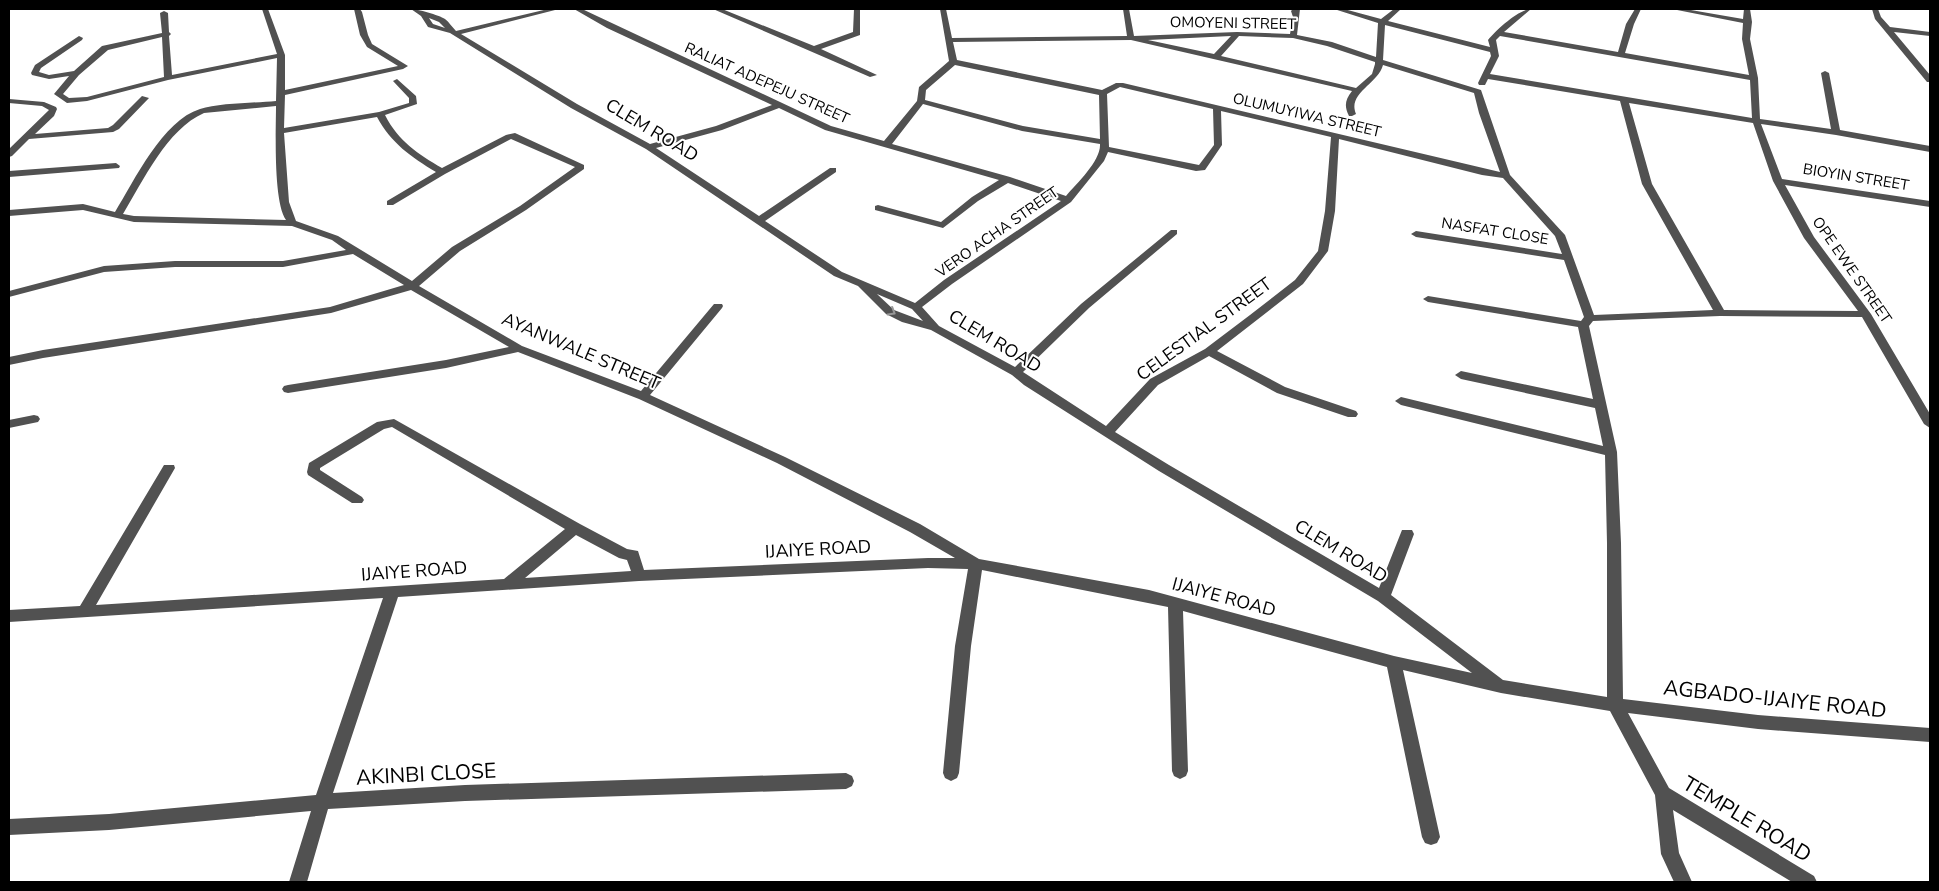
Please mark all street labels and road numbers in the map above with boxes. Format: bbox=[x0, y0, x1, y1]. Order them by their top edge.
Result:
street label: OMOYENI STREET bbox=[1170, 12, 1296, 34]
street label: RALIAT ADEPEJU STREET bbox=[681, 38, 853, 128]
street label: OLUMUYIWA STREET bbox=[1231, 88, 1383, 142]
street label: CLEM ROAD bbox=[601, 93, 703, 167]
street label: BIOYIN STREET bbox=[1801, 159, 1911, 195]
street label: VERO ACHA STREET bbox=[931, 182, 1062, 283]
street label: NASFAT CLOSE bbox=[1440, 213, 1550, 249]
street label: OPE EWE STREET bbox=[1808, 213, 1896, 327]
street label: CELESTIAL STREET bbox=[1132, 272, 1277, 386]
street label: CLEM ROAD bbox=[944, 304, 1046, 378]
street label: AYANWALE STREET bbox=[498, 307, 664, 395]
street label: CLEM ROAD bbox=[1290, 514, 1392, 588]
street label: IJAIYE ROAD bbox=[764, 534, 872, 564]
street label: IJAIYE ROAD bbox=[360, 555, 468, 587]
street label: IJAIYE ROAD bbox=[1170, 572, 1278, 622]
street label: AGBADO-IJAIYE ROAD bbox=[1662, 673, 1888, 725]
street label: AKINBI CLOSE bbox=[355, 756, 497, 792]
street label: TEMPLE ROAD bbox=[1677, 769, 1817, 869]

